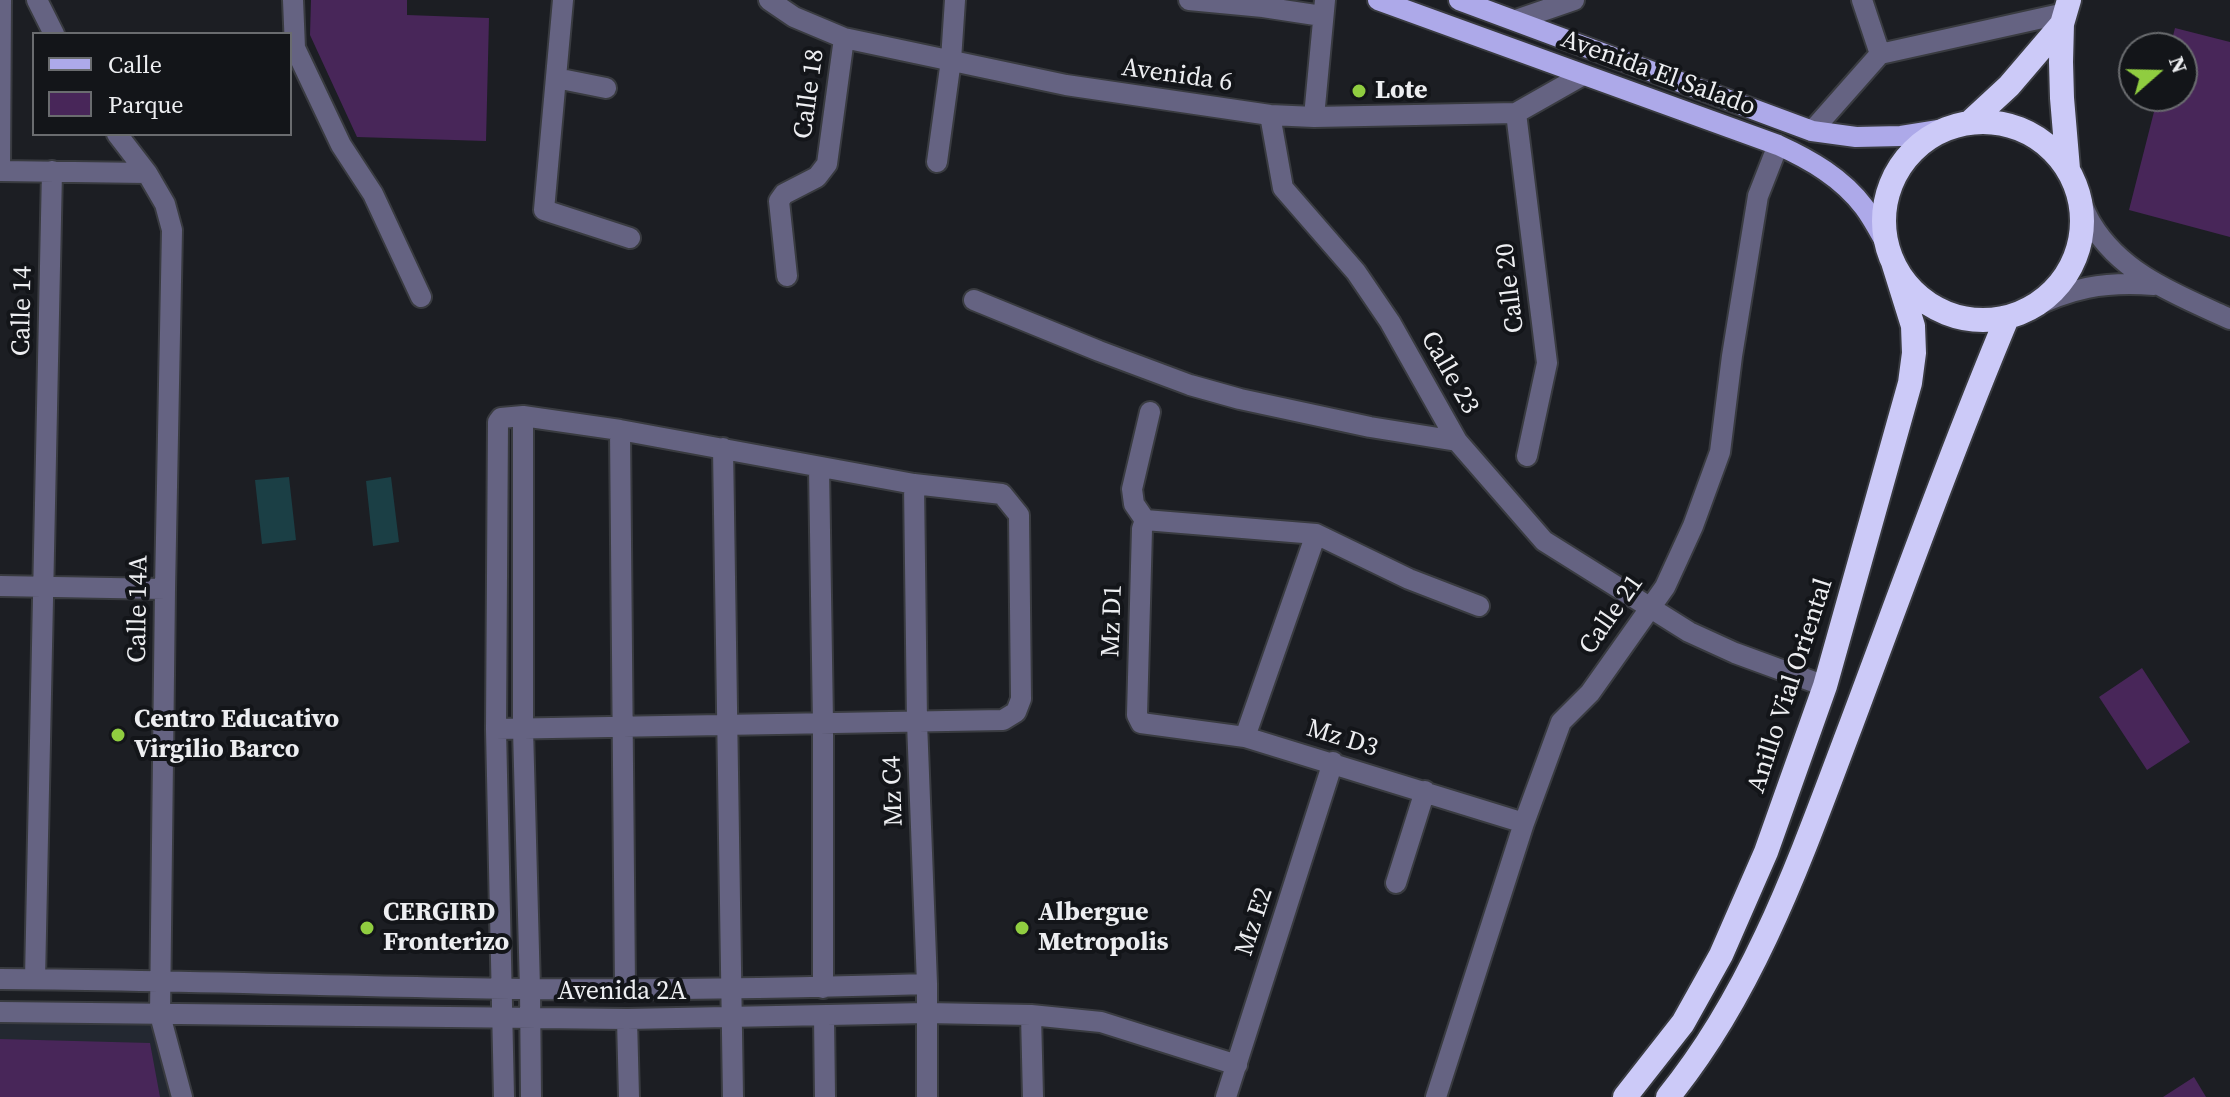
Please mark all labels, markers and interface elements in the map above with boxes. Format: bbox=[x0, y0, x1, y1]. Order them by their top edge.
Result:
street label: Avenida El Salado bbox=[1557, 24, 1759, 124]
legend bbox=[32, 32, 292, 136]
north arrow bbox=[2118, 32, 2198, 112]
street label: Calle 18 bbox=[788, 47, 832, 141]
text: Calle bbox=[108, 48, 162, 81]
text: N bbox=[2162, 52, 2196, 77]
street label: Avenida 6 bbox=[1119, 53, 1235, 99]
place label: Lote bbox=[1375, 75, 1427, 107]
marker: Lote bbox=[1350, 82, 1368, 100]
text: Parque bbox=[108, 88, 184, 121]
street label: Calle 20 bbox=[1490, 241, 1532, 335]
street label: Calle 14 bbox=[7, 266, 39, 356]
street label: Calle 23 bbox=[1413, 326, 1485, 420]
street label: Calle 14A bbox=[122, 555, 156, 663]
street label: Calle 21 bbox=[1573, 569, 1651, 661]
street label: Anillo Vial Oriental bbox=[1742, 575, 1840, 797]
street label: Mz D1 bbox=[1096, 584, 1130, 658]
place label: Centro Educativo Virgilio Barco bbox=[134, 704, 339, 766]
street label: Mz D3 bbox=[1303, 713, 1381, 765]
marker: Centro Educativo Virgilio Barco bbox=[109, 726, 127, 744]
street label: Mz C4 bbox=[877, 755, 911, 827]
street label: Mz E2 bbox=[1229, 884, 1281, 960]
place label: CERGIRD Fronterizo bbox=[383, 897, 509, 958]
place label: Albergue Metropolis bbox=[1038, 897, 1169, 958]
marker: CERGIRD Fronterizo bbox=[358, 919, 376, 937]
marker: Albergue Metropolis bbox=[1013, 919, 1031, 937]
street label: Avenida 2A bbox=[557, 976, 687, 1008]

